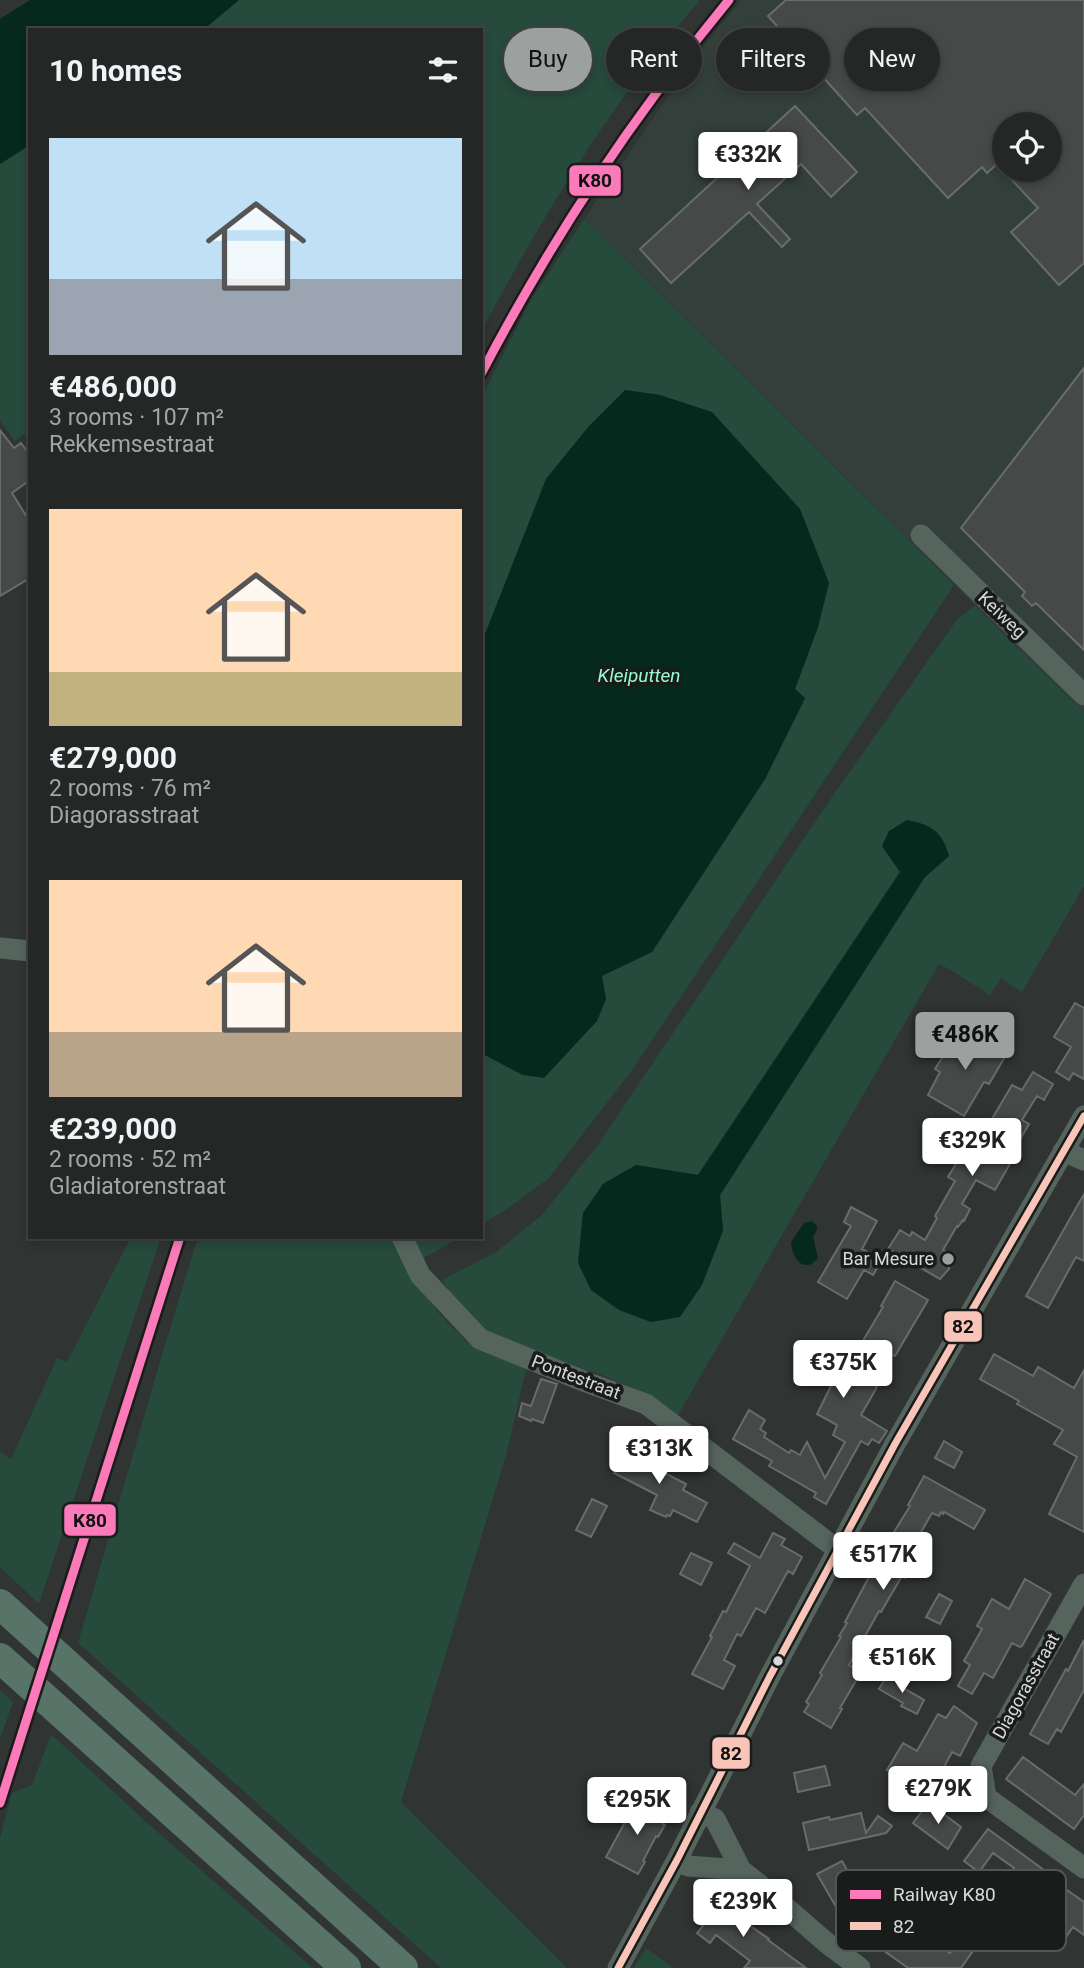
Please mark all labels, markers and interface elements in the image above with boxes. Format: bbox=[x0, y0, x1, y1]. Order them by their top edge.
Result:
chip: Buy bbox=[504, 28, 592, 91]
chip: Rent bbox=[606, 28, 702, 91]
chip: Filters bbox=[716, 28, 830, 91]
chip: New bbox=[844, 28, 940, 91]
icon: filters bbox=[424, 51, 462, 89]
text: 10 homes bbox=[49, 53, 182, 88]
map controls bbox=[992, 112, 1062, 182]
button: locate bbox=[992, 112, 1062, 182]
pin: €332K bbox=[699, 132, 797, 192]
text: €332K bbox=[714, 141, 782, 168]
line badge: K80 bbox=[568, 164, 622, 197]
text: K80 bbox=[578, 169, 612, 192]
icon: home bbox=[193, 183, 319, 309]
text: €486,000 bbox=[49, 369, 177, 404]
text: 3 rooms · 107 m² bbox=[49, 404, 224, 431]
text: Rekkemsestraat bbox=[49, 431, 214, 458]
icon: home bbox=[193, 554, 319, 680]
street label: Keiweg bbox=[974, 587, 1031, 642]
water label: Kleiputten bbox=[598, 664, 680, 687]
text: €279,000 bbox=[49, 740, 177, 775]
text: 2 rooms · 76 m² bbox=[49, 775, 211, 802]
text: Diagorasstraat bbox=[49, 802, 199, 829]
icon: home bbox=[193, 925, 319, 1051]
pin: €486K bbox=[916, 1012, 1014, 1072]
text: €486K bbox=[931, 1021, 999, 1048]
text: €239,000 bbox=[49, 1111, 177, 1146]
pin: €329K bbox=[923, 1118, 1021, 1178]
text: €329K bbox=[938, 1127, 1006, 1154]
text: 2 rooms · 52 m² bbox=[49, 1146, 211, 1173]
text: Gladiatorenstraat bbox=[49, 1173, 226, 1200]
place label: Bar Mesure bbox=[842, 1248, 934, 1269]
marker: Bar Mesure bbox=[940, 1251, 956, 1267]
line badge: 82 bbox=[943, 1310, 983, 1343]
text: 82 bbox=[952, 1315, 974, 1338]
pin: €375K bbox=[794, 1340, 892, 1400]
text: €375K bbox=[809, 1349, 877, 1376]
street label: Pontestraat bbox=[529, 1350, 624, 1403]
pin: €313K bbox=[610, 1426, 708, 1486]
text: €313K bbox=[625, 1435, 693, 1462]
line badge: K80 bbox=[63, 1503, 117, 1537]
text: K80 bbox=[73, 1509, 107, 1532]
pin: €517K bbox=[834, 1532, 932, 1592]
text: €517K bbox=[849, 1541, 917, 1568]
street label: Diagorasstraat bbox=[988, 1629, 1063, 1742]
pin: €516K bbox=[853, 1636, 951, 1695]
text: €516K bbox=[868, 1644, 936, 1671]
unlabelled marker bbox=[771, 1654, 785, 1668]
line badge: 82 bbox=[711, 1736, 751, 1770]
text: 82 bbox=[720, 1742, 742, 1765]
pin: €279K bbox=[889, 1766, 987, 1826]
text: €279K bbox=[904, 1775, 972, 1802]
pin: €295K bbox=[588, 1778, 686, 1837]
text: €295K bbox=[603, 1786, 671, 1813]
legend bbox=[836, 1870, 1066, 1951]
pin: €239K bbox=[694, 1880, 792, 1939]
text: Railway K80 bbox=[893, 1883, 996, 1906]
text: €239K bbox=[709, 1888, 777, 1915]
text: 82 bbox=[893, 1915, 914, 1938]

